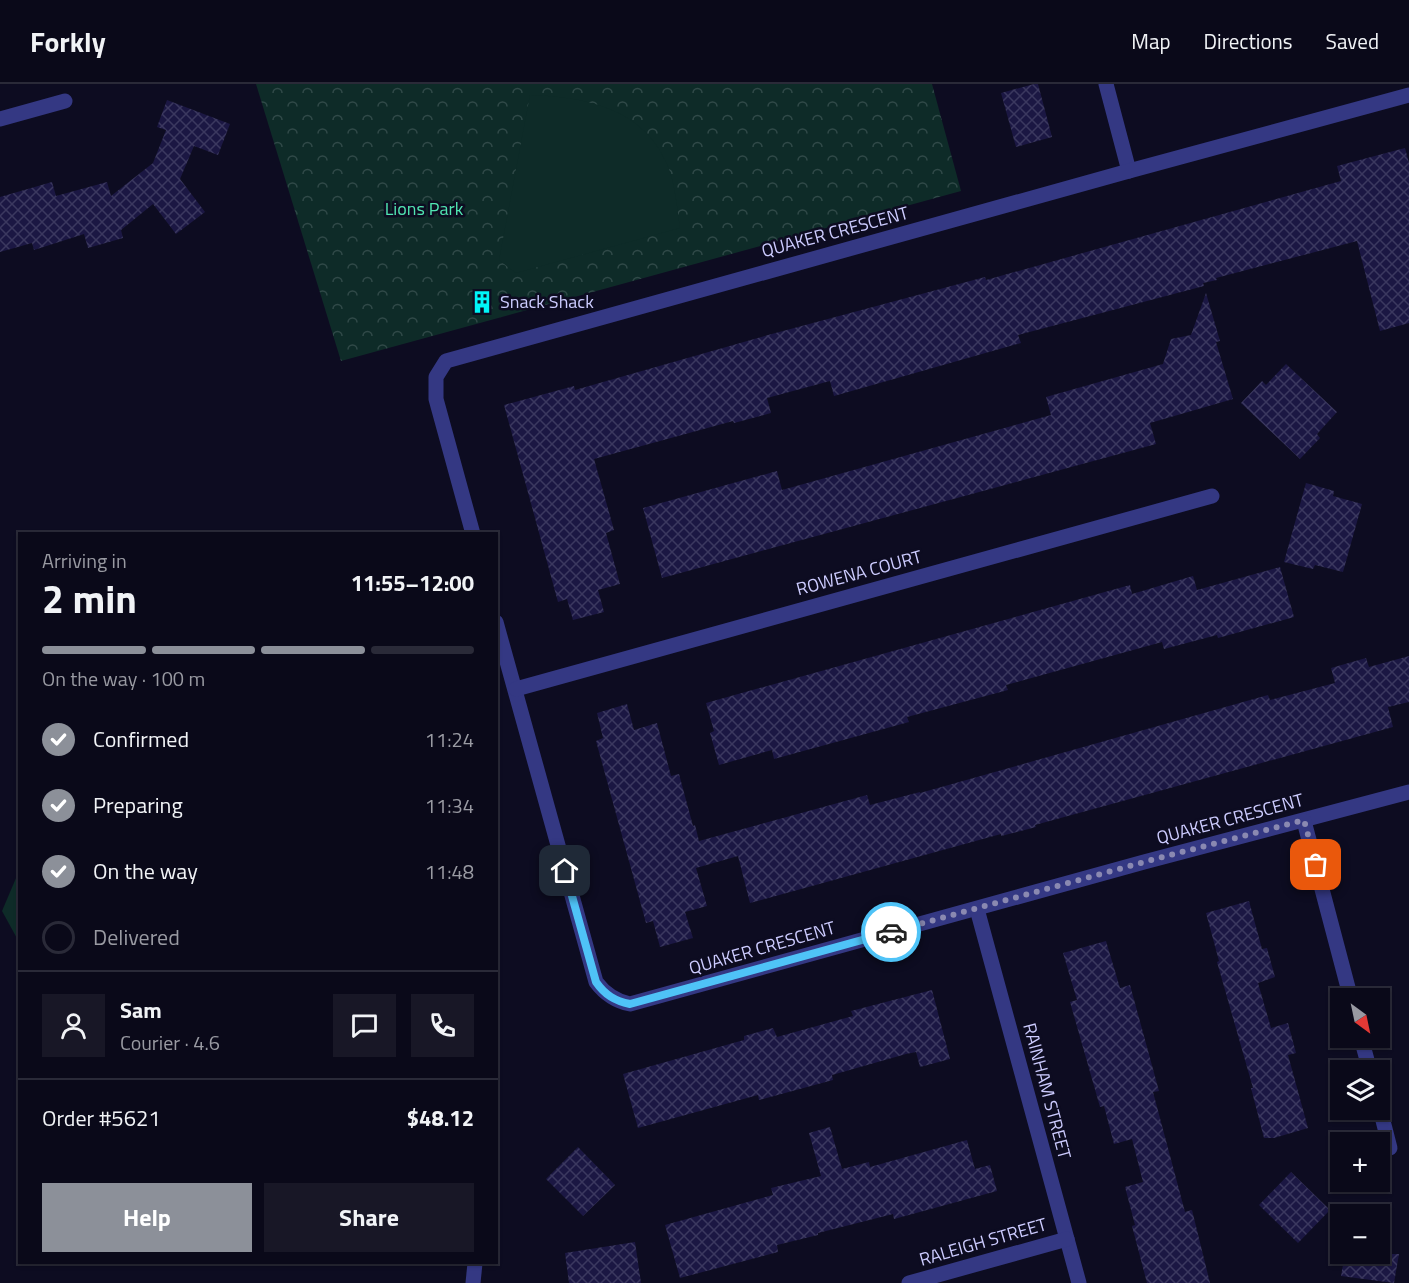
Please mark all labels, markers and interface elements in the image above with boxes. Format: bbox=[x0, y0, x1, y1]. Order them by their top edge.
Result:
text: Forkly bbox=[30, 20, 106, 63]
text: Map bbox=[1131, 25, 1171, 57]
text: Directions bbox=[1204, 25, 1293, 57]
text: Saved bbox=[1326, 25, 1379, 57]
park label: Lions Park bbox=[385, 195, 464, 222]
street label: QUAKER CRESCENT bbox=[758, 199, 912, 264]
place label: Snack Shack bbox=[500, 288, 594, 315]
building icon: Snack Shack bbox=[469, 289, 495, 315]
street label: ROWENA COURT bbox=[793, 543, 925, 602]
text: Arriving in bbox=[42, 545, 127, 576]
text: 11:55–12:00 bbox=[351, 566, 474, 600]
text: 2 min bbox=[42, 569, 137, 628]
text: On the way · 100 m bbox=[42, 663, 205, 694]
text: Confirmed bbox=[93, 722, 189, 756]
icon: check bbox=[42, 723, 75, 756]
text: 11:24 bbox=[425, 724, 474, 755]
street label: QUAKER CRESCENT bbox=[1153, 786, 1307, 851]
text: Preparing bbox=[93, 788, 183, 822]
icon: check bbox=[42, 789, 75, 822]
text: 11:34 bbox=[425, 790, 474, 821]
pin bbox=[1290, 839, 1341, 890]
pin bbox=[539, 845, 590, 896]
icon: bag bbox=[1299, 848, 1332, 881]
text: On the way bbox=[93, 854, 198, 888]
icon: home bbox=[548, 854, 581, 887]
icon: check bbox=[42, 855, 75, 888]
text: 11:48 bbox=[425, 856, 474, 887]
courier bbox=[861, 902, 921, 962]
street label: QUAKER CRESCENT bbox=[685, 914, 839, 981]
icon: car bbox=[875, 916, 908, 949]
text: Delivered bbox=[93, 920, 180, 954]
north arrow bbox=[1330, 988, 1390, 1048]
map controls bbox=[1330, 988, 1390, 1264]
text: Sam bbox=[120, 993, 162, 1027]
button: person bbox=[42, 994, 105, 1057]
button: chat bbox=[333, 994, 396, 1057]
button: phone bbox=[411, 994, 474, 1057]
street label: RAINHAM STREET bbox=[1016, 1020, 1079, 1162]
text: Courier · 4.6 bbox=[120, 1027, 220, 1058]
button: layers bbox=[1330, 1060, 1390, 1120]
text: Order #5621 bbox=[42, 1101, 161, 1135]
text: $48.12 bbox=[407, 1101, 474, 1135]
button: + bbox=[1330, 1132, 1390, 1192]
button: Help bbox=[42, 1183, 252, 1252]
button: Share bbox=[264, 1183, 474, 1252]
button: − bbox=[1330, 1204, 1390, 1264]
street label: RALEIGH STREET bbox=[916, 1210, 1050, 1273]

